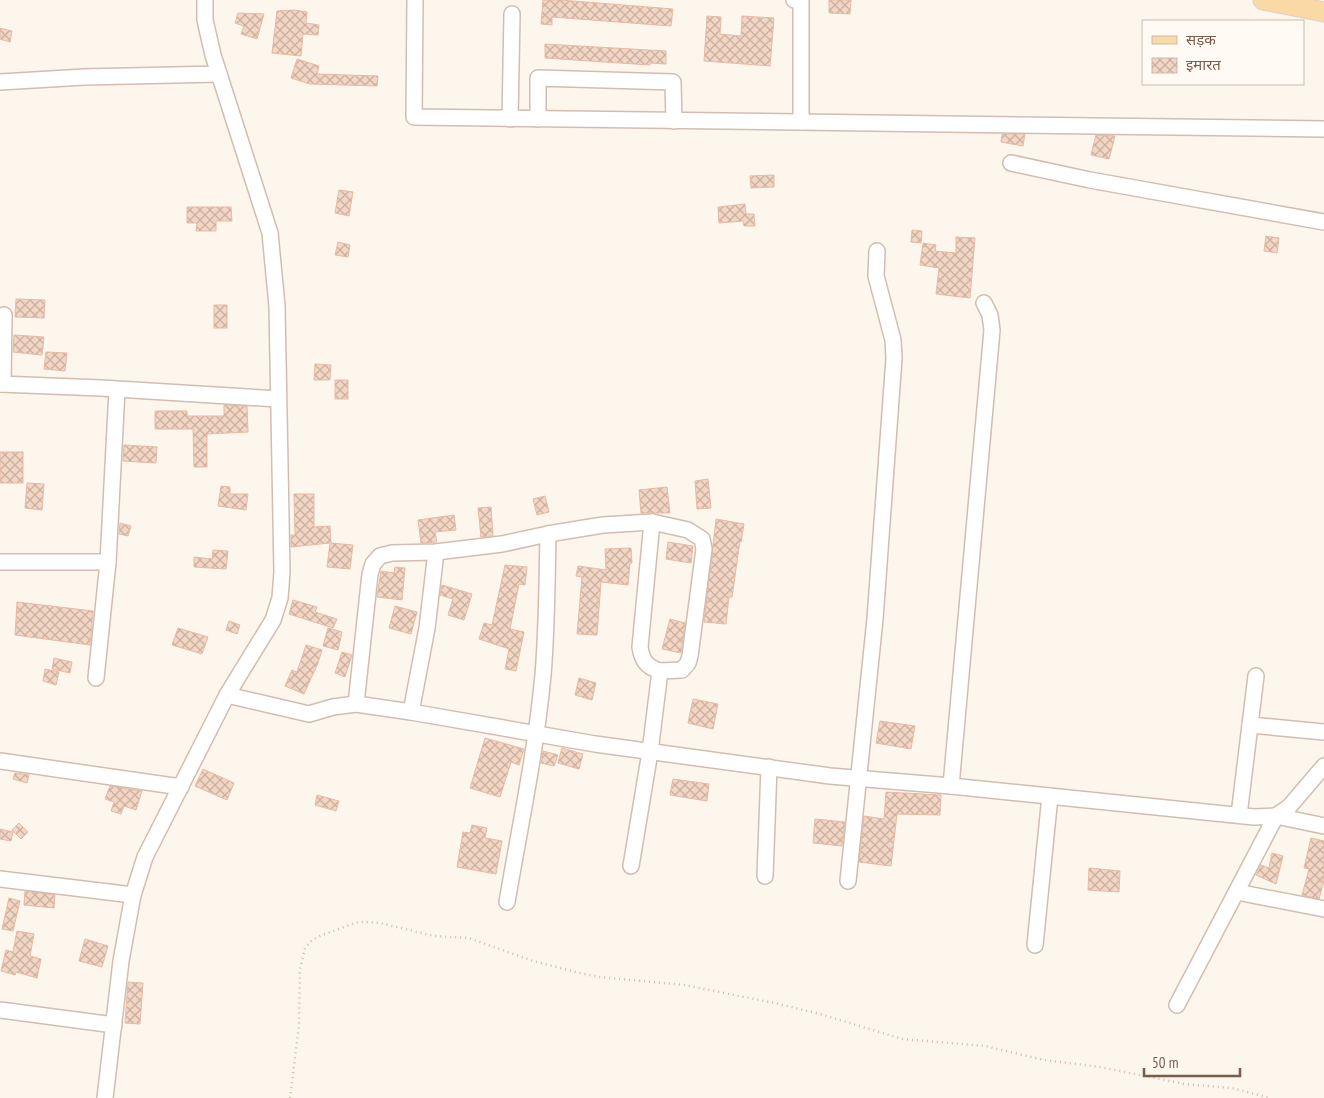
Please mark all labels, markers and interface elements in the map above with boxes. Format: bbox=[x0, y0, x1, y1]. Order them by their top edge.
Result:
legend bbox=[1142, 20, 1304, 85]
text: सड़क bbox=[1186, 30, 1216, 49]
text: इमारत bbox=[1186, 55, 1221, 74]
scale bar bbox=[1144, 1046, 1240, 1078]
text: 50 m bbox=[1152, 1053, 1178, 1072]

